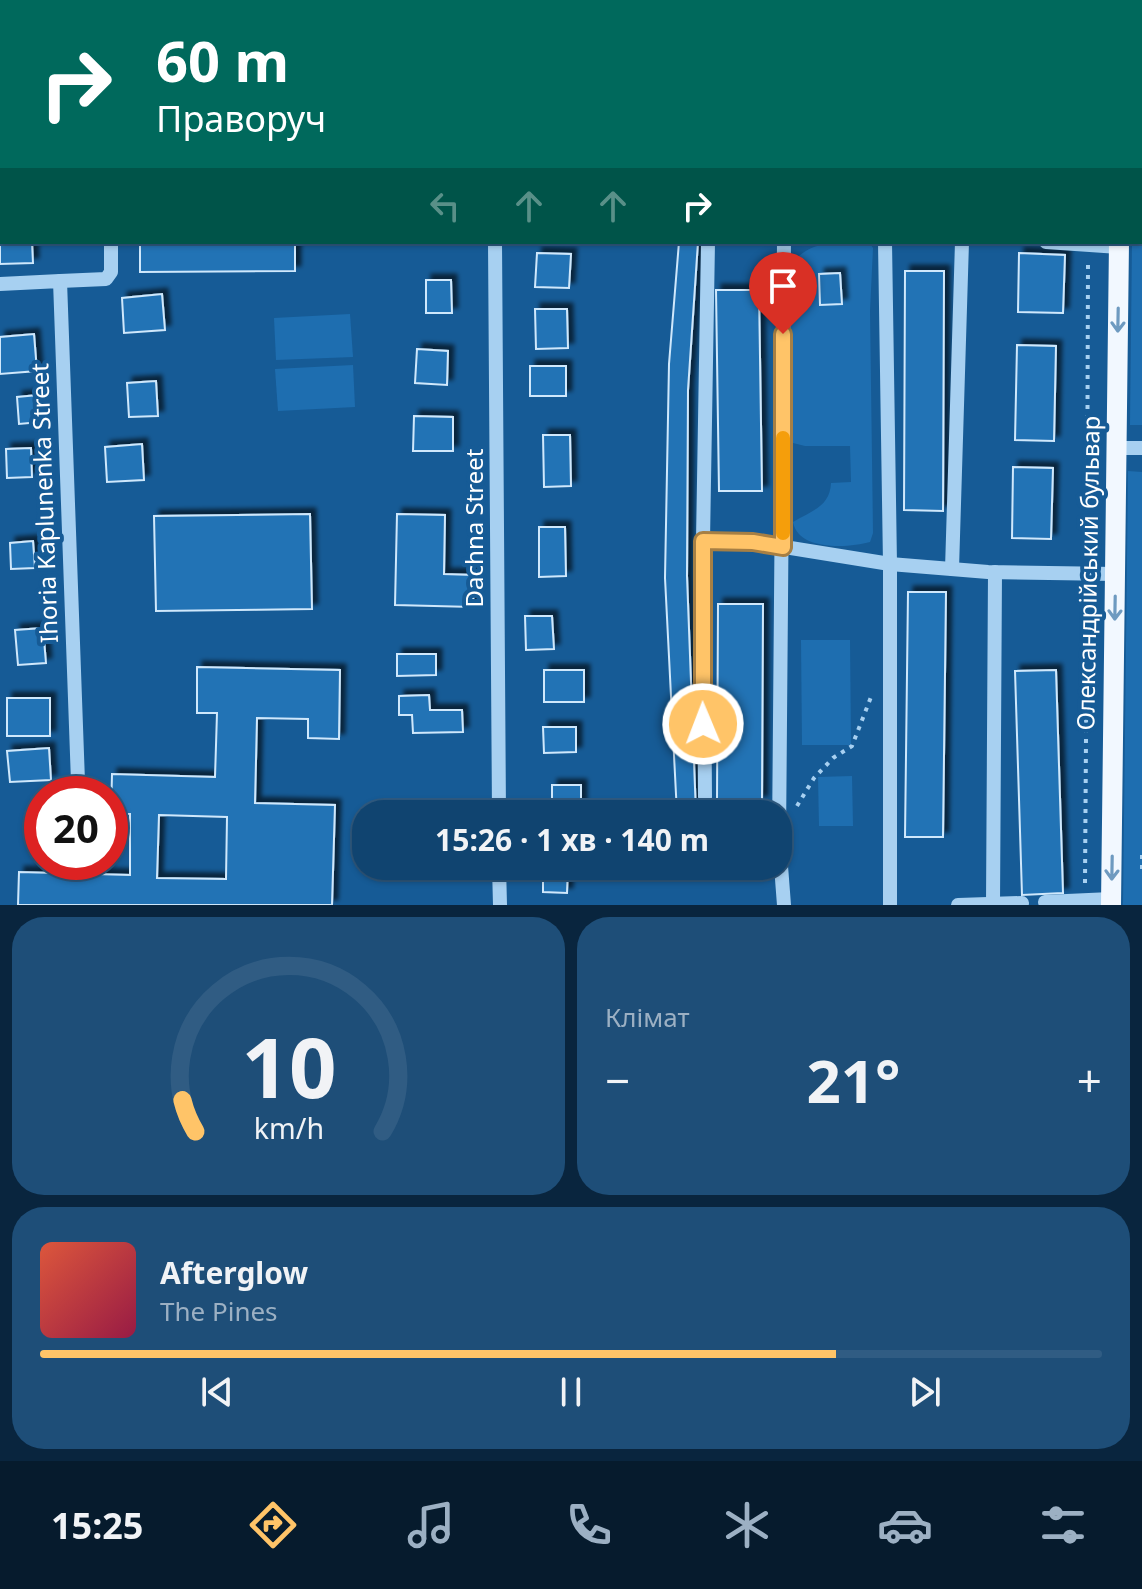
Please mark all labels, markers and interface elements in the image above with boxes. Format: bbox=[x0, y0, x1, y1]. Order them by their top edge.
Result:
text: 60 m bbox=[156, 22, 289, 98]
icon: right bbox=[24, 32, 128, 136]
text: Праворуч bbox=[156, 94, 326, 143]
icon: left bbox=[423, 184, 467, 228]
icon: ahead bbox=[507, 184, 551, 228]
icon: ahead bbox=[591, 184, 635, 228]
icon: right bbox=[675, 184, 719, 228]
pin bbox=[749, 252, 817, 334]
icon: arrive bbox=[761, 264, 805, 308]
one-way arrow bbox=[1110, 306, 1126, 333]
street label: Ihoria Kaplunenka Street bbox=[22, 362, 65, 644]
street label: Олександрійський бульвар bbox=[1068, 415, 1107, 731]
street label: Dachna Street bbox=[457, 448, 490, 607]
one-way arrow bbox=[1107, 594, 1123, 621]
position arrow bbox=[661, 682, 745, 766]
speed limit sign: 20 bbox=[24, 776, 128, 880]
text: 15:26 · 1 хв · 140 m bbox=[435, 819, 709, 860]
one-way arrow bbox=[1104, 854, 1120, 881]
text: Клімат bbox=[605, 999, 689, 1035]
text: 10 bbox=[241, 1009, 336, 1122]
text: 21° bbox=[806, 1039, 901, 1121]
text: − bbox=[605, 1050, 630, 1110]
text: + bbox=[1077, 1050, 1102, 1110]
text: km/h bbox=[253, 1108, 324, 1147]
text: Afterglow bbox=[160, 1252, 308, 1293]
text: The Pines bbox=[160, 1293, 278, 1329]
icon: previous bbox=[195, 1370, 239, 1414]
icon: pause bbox=[549, 1370, 593, 1414]
icon: next bbox=[903, 1370, 947, 1414]
icon: directions bbox=[245, 1497, 301, 1553]
icon: music bbox=[403, 1497, 459, 1553]
icon: phone bbox=[561, 1497, 617, 1553]
icon: climate bbox=[719, 1497, 775, 1553]
icon: car bbox=[877, 1497, 933, 1553]
icon: filters bbox=[1035, 1497, 1091, 1553]
text: 15:25 bbox=[51, 1501, 143, 1550]

